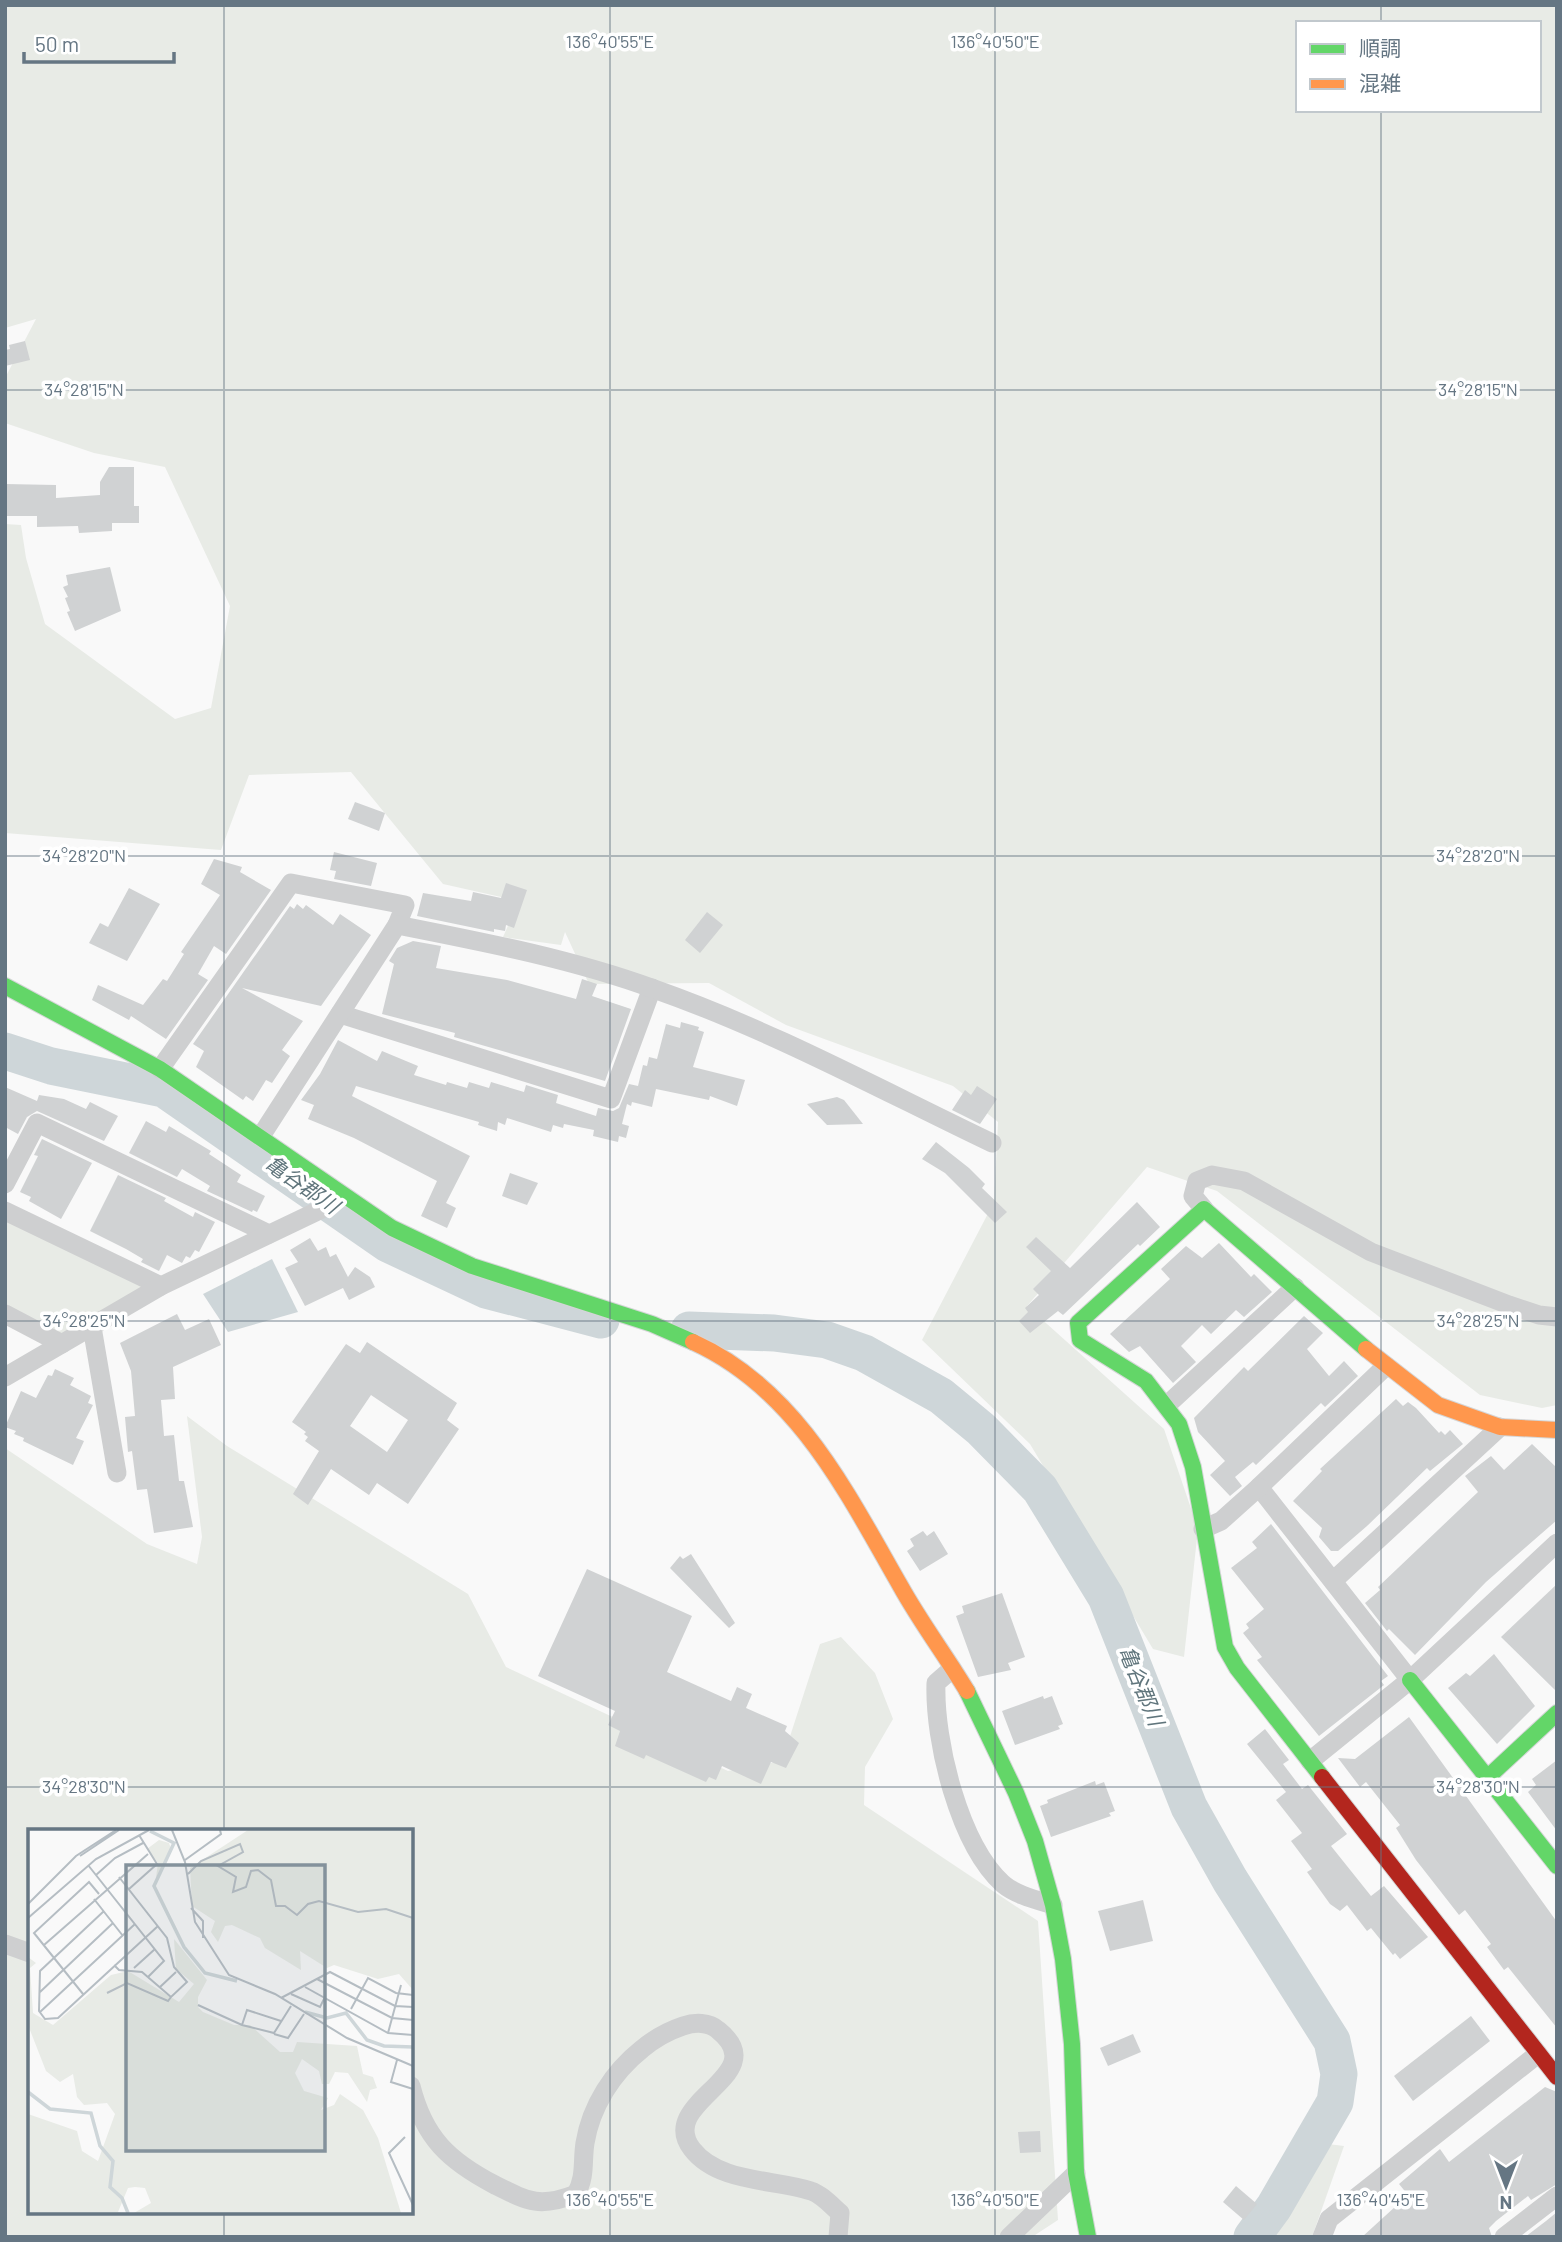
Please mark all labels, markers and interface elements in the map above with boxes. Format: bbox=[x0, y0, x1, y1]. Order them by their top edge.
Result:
scale bar bbox=[24, 21, 175, 65]
legend bbox=[1296, 21, 1541, 112]
text: 136°40'55"E bbox=[566, 30, 654, 52]
text: 136°40'50"E bbox=[950, 30, 1040, 52]
text: 50 m bbox=[35, 31, 79, 56]
text: 順調 bbox=[1359, 35, 1401, 60]
text: 混雑 bbox=[1359, 70, 1401, 95]
text: 34°28'15"N bbox=[44, 378, 124, 400]
text: 34°28'15"N bbox=[1438, 378, 1518, 400]
text: 34°28'20"N bbox=[42, 844, 126, 866]
text: 34°28'20"N bbox=[1436, 844, 1520, 866]
water label: 亀谷郡川 bbox=[261, 1149, 346, 1219]
text: 34°28'25"N bbox=[42, 1309, 126, 1331]
text: 34°28'25"N bbox=[1436, 1309, 1520, 1331]
water label: 亀谷郡川 bbox=[1115, 1642, 1170, 1731]
text: 34°28'30"N bbox=[42, 1775, 126, 1797]
text: 34°28'30"N bbox=[1436, 1775, 1520, 1797]
inset map bbox=[28, 1829, 413, 2214]
north arrow bbox=[1471, 2151, 1541, 2221]
text: 136°40'55"E bbox=[566, 2188, 654, 2210]
text: 136°40'50"E bbox=[950, 2188, 1040, 2210]
text: 136°40'45"E bbox=[1337, 2188, 1425, 2210]
text: N bbox=[1500, 2192, 1512, 2215]

